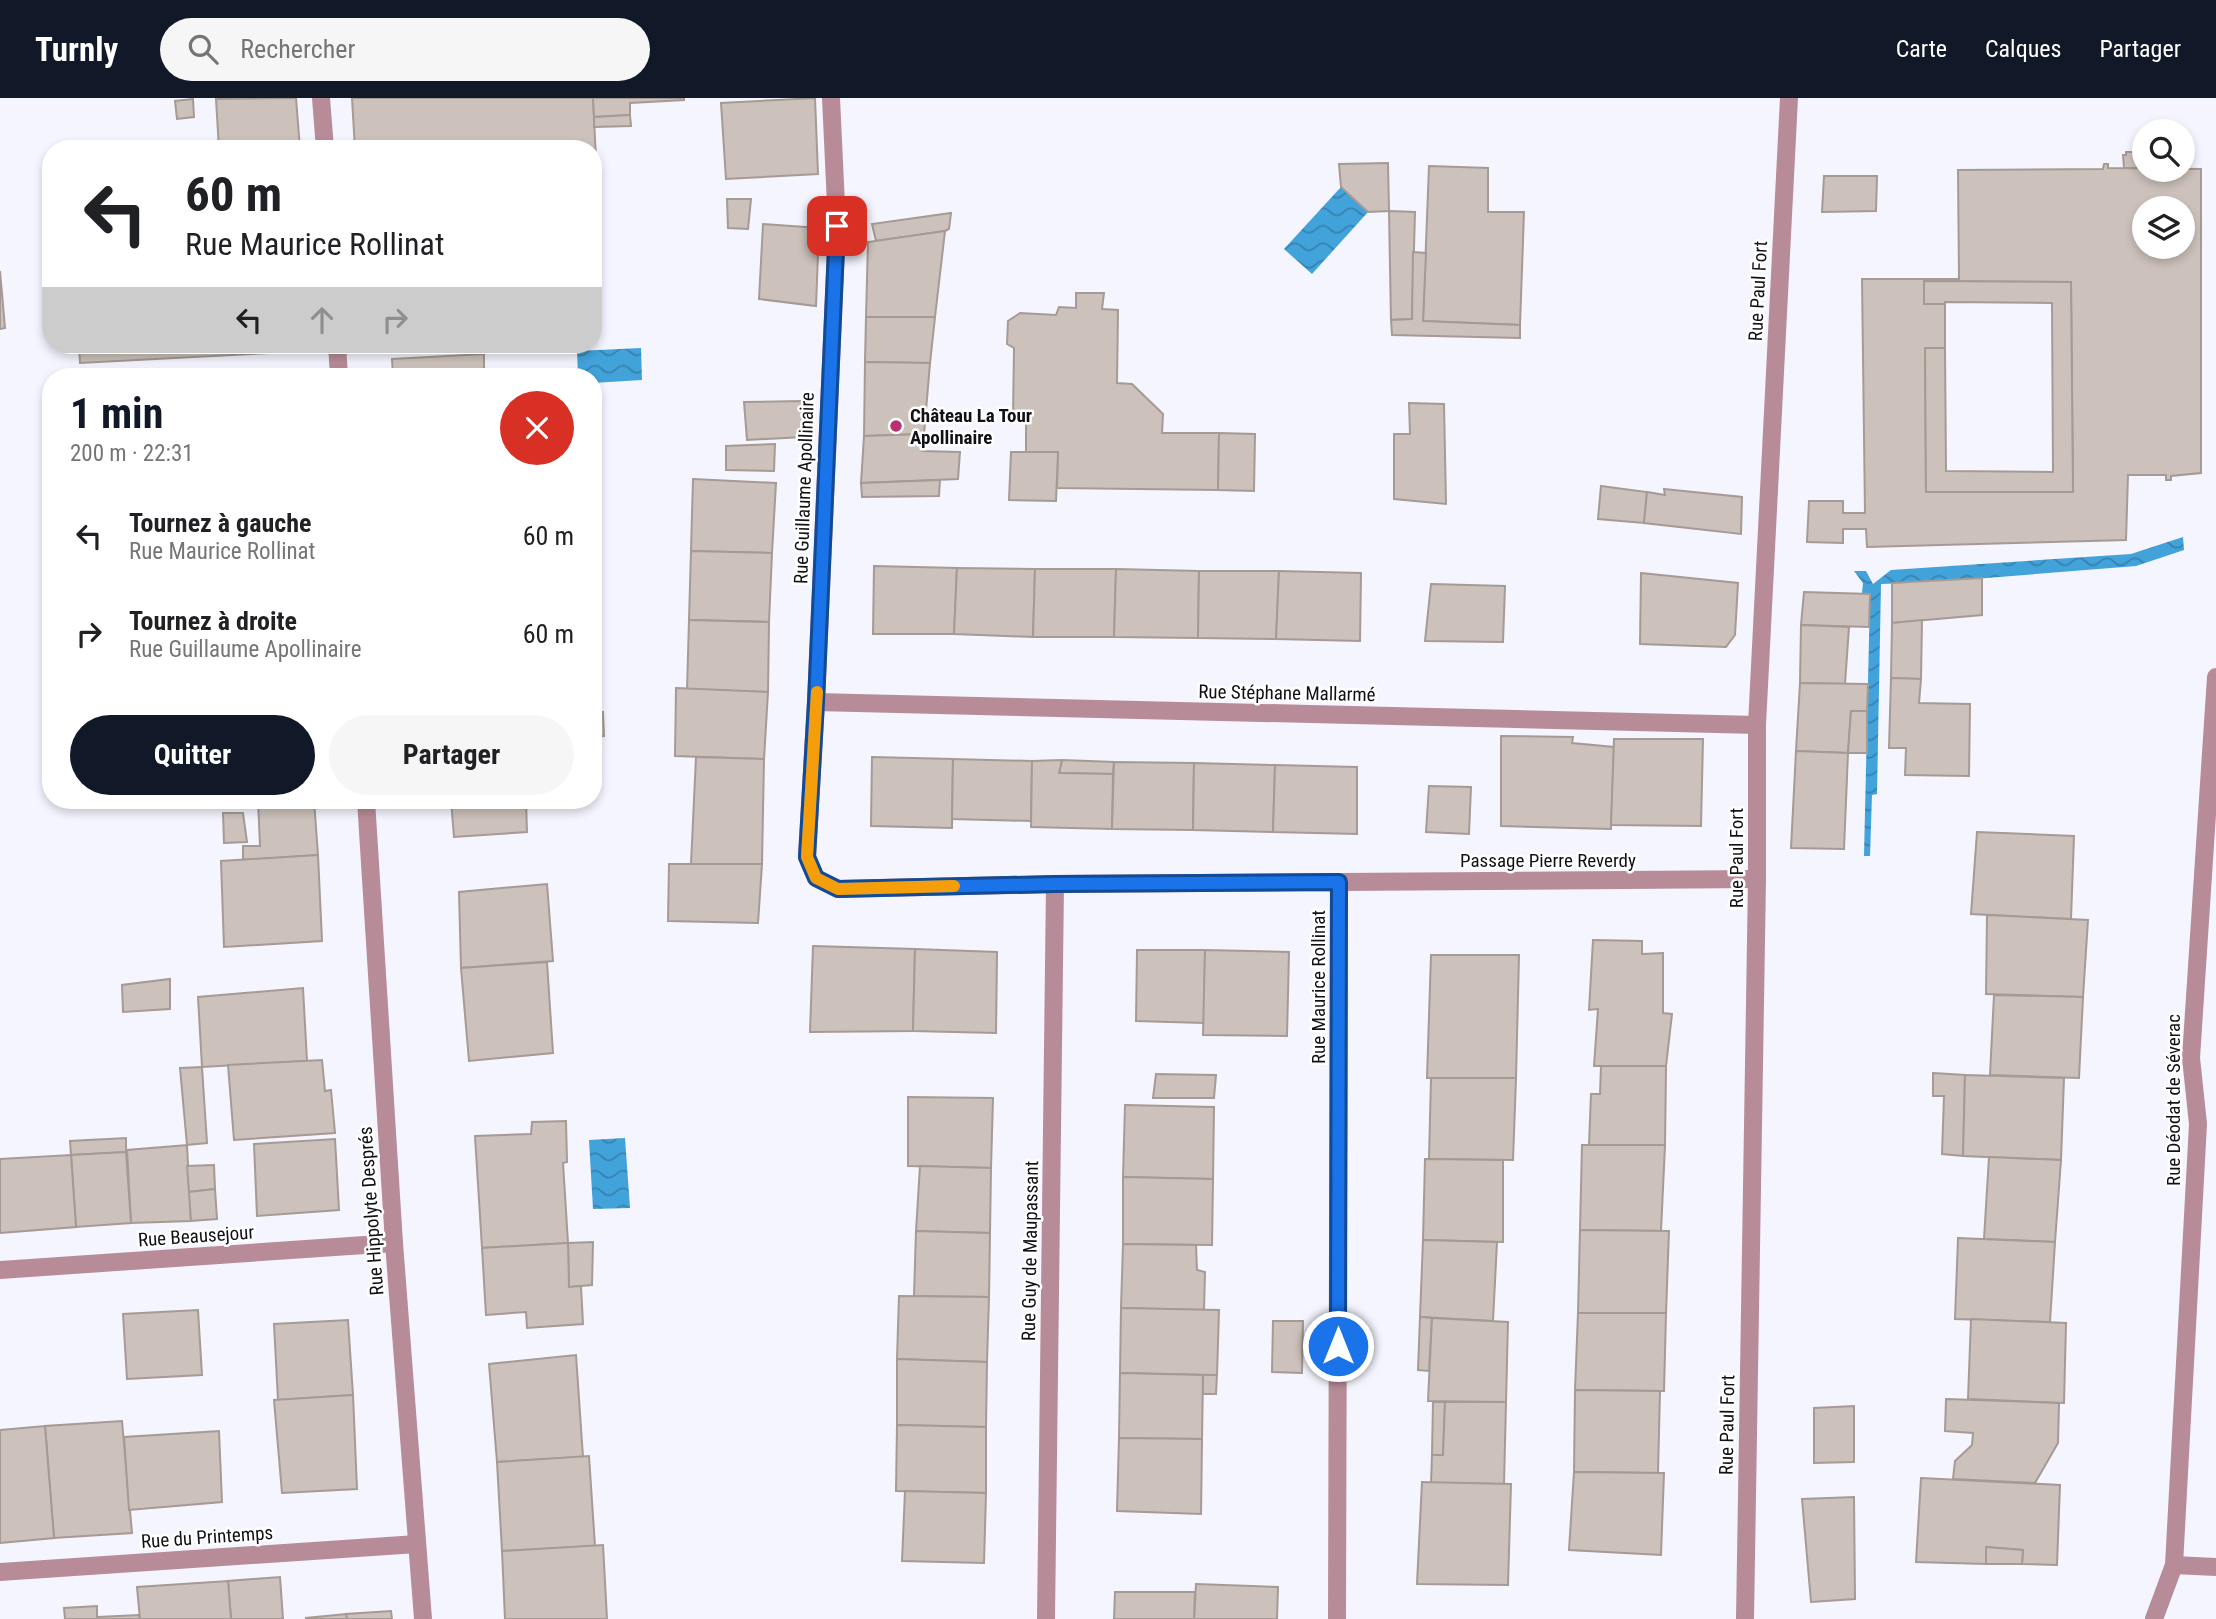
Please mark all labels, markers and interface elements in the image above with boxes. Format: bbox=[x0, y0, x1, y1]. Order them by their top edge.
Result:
search box bbox=[160, 18, 650, 81]
text: Turnly bbox=[35, 30, 118, 69]
icon: search bbox=[184, 30, 222, 68]
text: Rechercher bbox=[240, 34, 355, 64]
text: Carte bbox=[1896, 35, 1947, 63]
text: Calques bbox=[1985, 35, 2061, 63]
text: Partager bbox=[2099, 35, 2181, 63]
map controls bbox=[2132, 119, 2195, 259]
button: search bbox=[2132, 119, 2195, 182]
text: 60 m bbox=[185, 166, 282, 223]
icon: left bbox=[70, 168, 161, 259]
pin bbox=[807, 196, 867, 256]
button: layers bbox=[2132, 196, 2195, 259]
icon: arrive bbox=[818, 207, 856, 245]
text: Rue Maurice Rollinat bbox=[185, 225, 444, 263]
street label: Rue Paul Fort bbox=[1744, 240, 1772, 342]
icon: left bbox=[230, 301, 268, 339]
icon: ahead bbox=[303, 301, 341, 339]
icon: right bbox=[376, 301, 414, 339]
text: 1 min bbox=[70, 389, 163, 438]
button: close bbox=[500, 391, 574, 465]
street label: Rue Guillaume Apollinaire bbox=[789, 392, 819, 584]
place label: Château La Tour Apollinaire bbox=[910, 404, 1032, 449]
marker: Château La Tour Apollinaire bbox=[888, 418, 904, 434]
text: 200 m · 22:31 bbox=[70, 440, 194, 467]
text: Tournez à gauche bbox=[129, 508, 311, 538]
icon: left bbox=[70, 517, 108, 555]
text: 60 m bbox=[523, 521, 574, 551]
text: Rue Maurice Rollinat bbox=[129, 538, 315, 565]
text: Tournez à droite bbox=[129, 606, 297, 636]
icon: right bbox=[70, 615, 108, 653]
text: 60 m bbox=[523, 619, 574, 649]
text: Rue Guillaume Apollinaire bbox=[129, 636, 361, 663]
street label: Rue Stéphane Mallarmé bbox=[1198, 680, 1376, 706]
button: Quitter bbox=[70, 715, 315, 795]
button: Partager bbox=[329, 715, 574, 795]
street label: Rue Paul Fort bbox=[1725, 808, 1748, 908]
street label: Passage Pierre Reverdy bbox=[1460, 849, 1636, 872]
street label: Rue Maurice Rollinat bbox=[1307, 910, 1330, 1064]
street label: Rue Déodat de Séverac bbox=[2162, 1014, 2185, 1186]
street label: Rue Hippolyte Després bbox=[354, 1126, 388, 1296]
street label: Rue Guy de Maupassant bbox=[1017, 1161, 1043, 1341]
street label: Rue Beausejour bbox=[137, 1220, 255, 1252]
position arrow bbox=[1301, 1309, 1375, 1383]
street label: Rue Paul Fort bbox=[1715, 1375, 1739, 1475]
street label: Rue du Printemps bbox=[140, 1521, 274, 1553]

